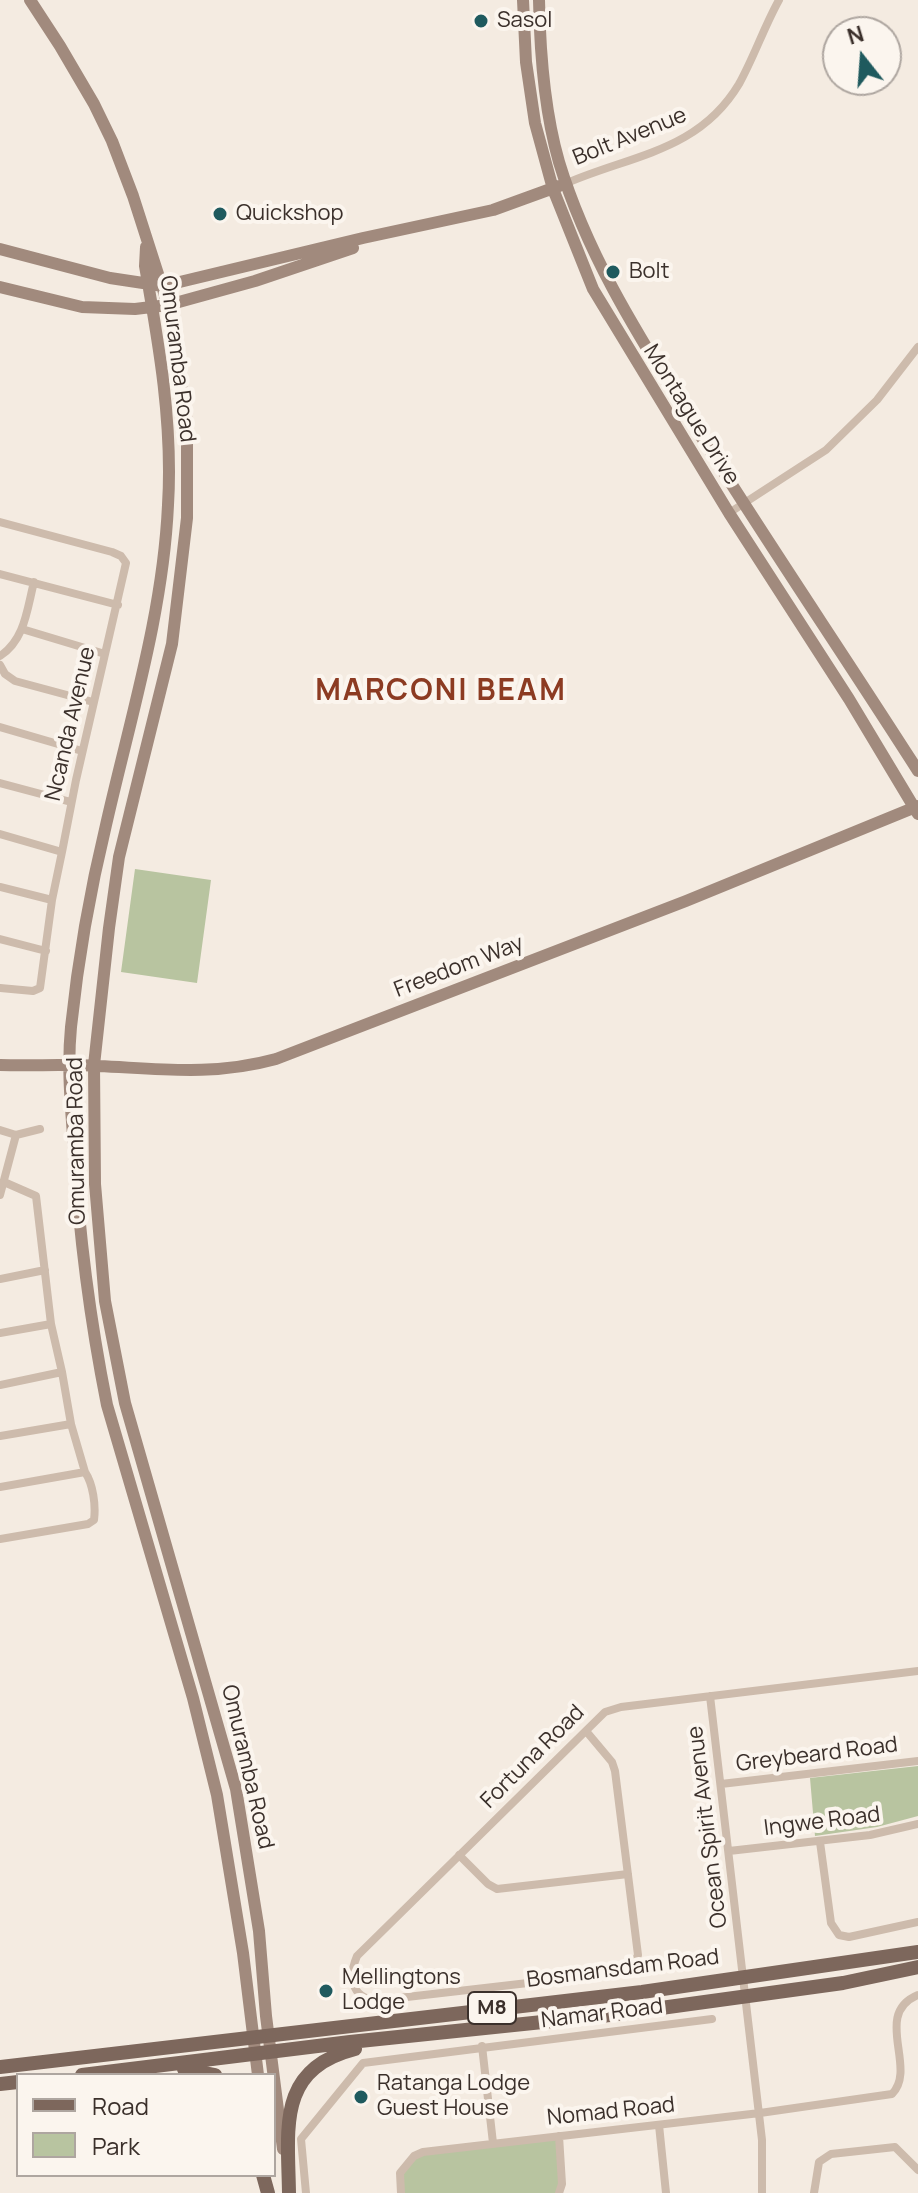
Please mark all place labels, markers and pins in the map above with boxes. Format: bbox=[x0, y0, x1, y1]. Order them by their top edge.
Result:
place label: Sasol bbox=[497, 8, 552, 34]
marker: Sasol bbox=[472, 12, 490, 30]
place label: Quickshop bbox=[236, 201, 344, 227]
marker: Quickshop bbox=[211, 205, 229, 223]
place label: Bolt bbox=[629, 259, 669, 285]
marker: Bolt bbox=[604, 263, 622, 281]
place label: Mellingtons Lodge bbox=[342, 1965, 461, 2016]
marker: Mellingtons Lodge bbox=[317, 1982, 335, 2000]
place label: Ratanga Lodge Guest House bbox=[377, 2071, 530, 2122]
marker: Ratanga Lodge Guest House bbox=[352, 2088, 370, 2106]

